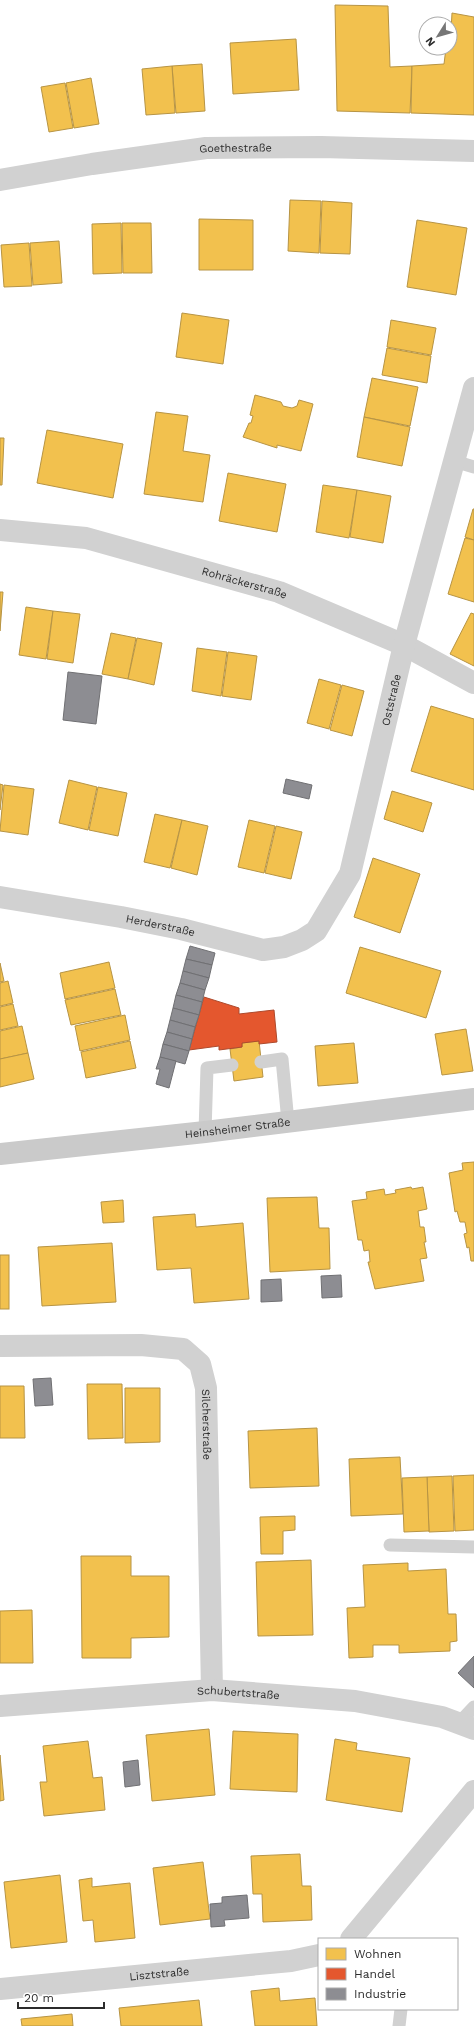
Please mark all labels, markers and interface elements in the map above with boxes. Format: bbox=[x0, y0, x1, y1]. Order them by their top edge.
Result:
north arrow bbox=[418, 16, 458, 56]
text: N bbox=[423, 35, 438, 49]
street label: Goethestraße bbox=[198, 141, 272, 155]
street label: Rohräckerstraße bbox=[200, 564, 289, 601]
street label: Oststraße bbox=[379, 673, 403, 727]
street label: Herderstraße bbox=[125, 912, 197, 939]
street label: Heinsheimer Straße bbox=[184, 1115, 291, 1141]
street label: Silcherstraße bbox=[200, 1389, 214, 1460]
street label: Schubertstraße bbox=[196, 1683, 280, 1702]
legend bbox=[318, 1938, 458, 2010]
text: Wohnen bbox=[354, 1947, 402, 1961]
street label: Lisztstraße bbox=[129, 1964, 190, 1983]
text: Handel bbox=[354, 1967, 395, 1981]
scale bar bbox=[18, 1984, 104, 2010]
text: Industrie bbox=[354, 1987, 406, 2001]
text: 20 m bbox=[24, 1991, 54, 2005]

